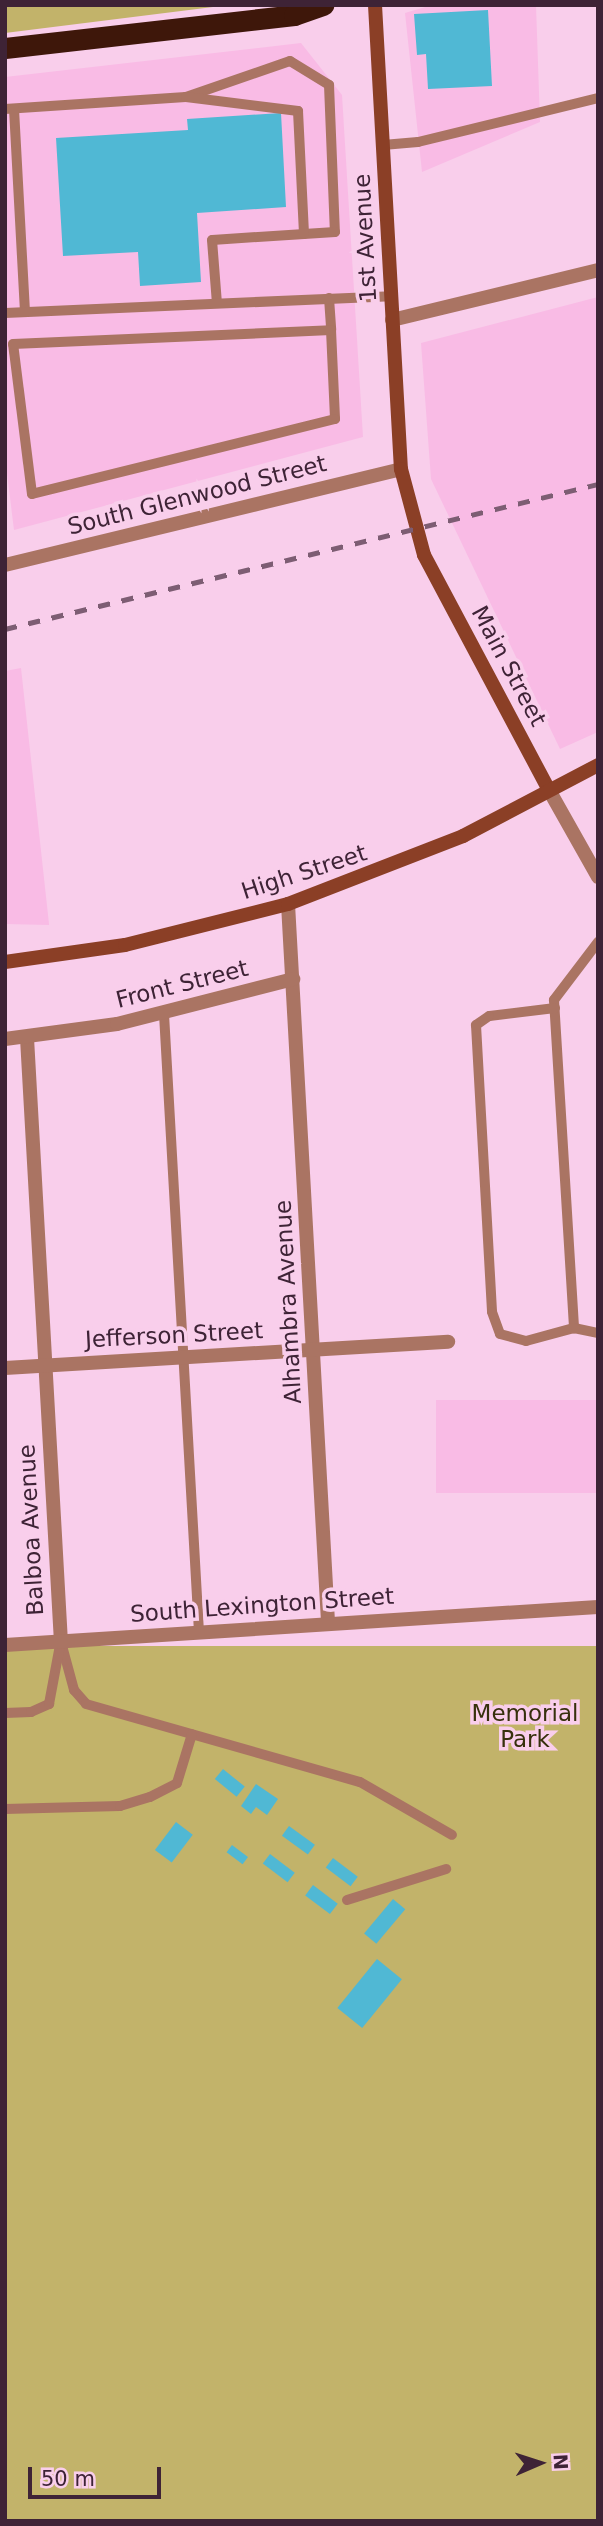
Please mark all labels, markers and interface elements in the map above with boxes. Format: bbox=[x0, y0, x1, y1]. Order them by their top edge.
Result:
street label: 1st Avenue bbox=[348, 173, 382, 303]
street label: South Glenwood Street bbox=[65, 449, 329, 541]
street label: Main Street bbox=[466, 601, 552, 731]
street label: High Street bbox=[238, 839, 370, 905]
street label: Front Street bbox=[113, 954, 251, 1014]
street label: Alhambra Avenue bbox=[269, 1199, 307, 1405]
street label: Jefferson Street bbox=[84, 1317, 264, 1353]
street label: Balboa Avenue bbox=[13, 1443, 49, 1617]
street label: South Lexington Street bbox=[129, 1582, 395, 1628]
park label: Memorial Park bbox=[472, 1699, 578, 1753]
north arrow bbox=[505, 2428, 575, 2498]
scale bar bbox=[32, 2452, 164, 2496]
text: N bbox=[550, 2453, 572, 2470]
text: 50 m bbox=[41, 2467, 95, 2491]

